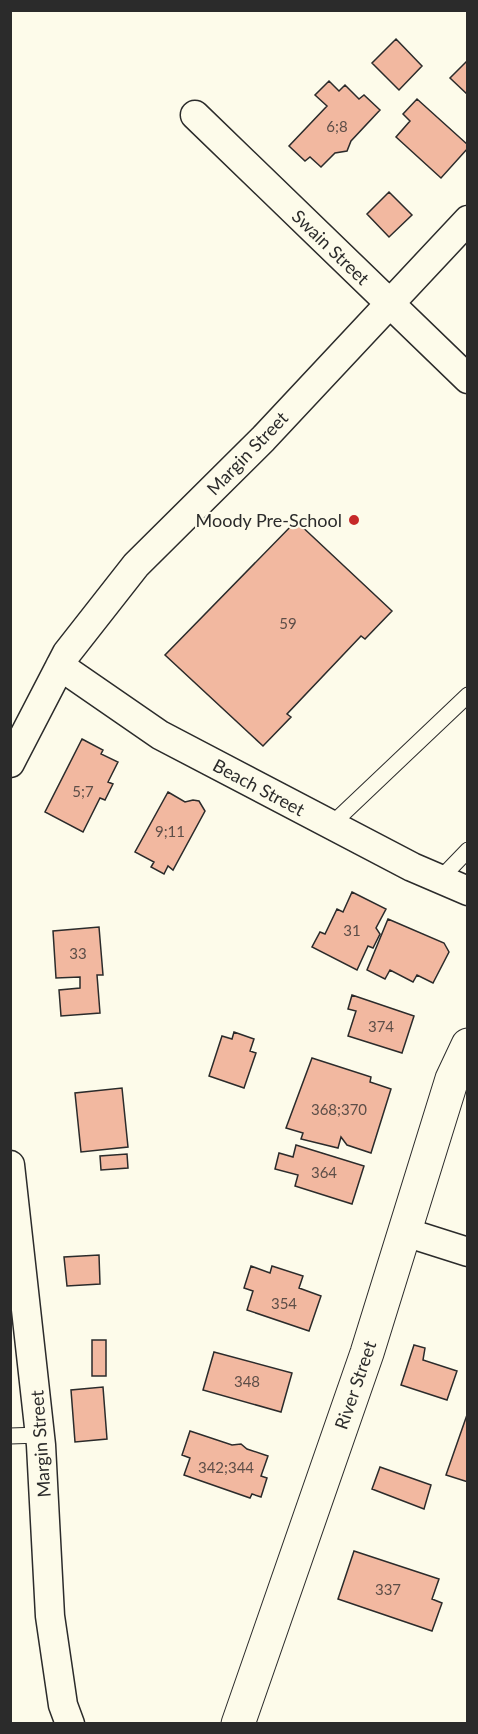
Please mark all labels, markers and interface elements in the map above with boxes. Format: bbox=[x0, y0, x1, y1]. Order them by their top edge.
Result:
house number: 6;8 bbox=[326, 117, 348, 135]
street label: Swain Street bbox=[288, 205, 375, 290]
street label: Margin Street bbox=[202, 406, 293, 499]
place label: Moody Pre-School bbox=[196, 509, 342, 531]
marker: Moody Pre-School bbox=[347, 513, 361, 527]
house number: 59 bbox=[279, 614, 297, 632]
street label: Beach Street bbox=[209, 754, 309, 821]
house number: 5;7 bbox=[72, 782, 94, 800]
house number: 9;11 bbox=[155, 822, 185, 840]
house number: 31 bbox=[343, 921, 361, 939]
house number: 33 bbox=[69, 944, 87, 962]
house number: 374 bbox=[368, 1017, 394, 1035]
house number: 368;370 bbox=[311, 1100, 367, 1118]
house number: 364 bbox=[311, 1163, 337, 1181]
house number: 354 bbox=[271, 1294, 297, 1312]
street label: River Street bbox=[330, 1337, 381, 1432]
house number: 348 bbox=[234, 1372, 260, 1390]
street label: Margin Street bbox=[25, 1389, 55, 1498]
house number: 342;344 bbox=[198, 1458, 254, 1476]
house number: 337 bbox=[375, 1580, 401, 1598]

